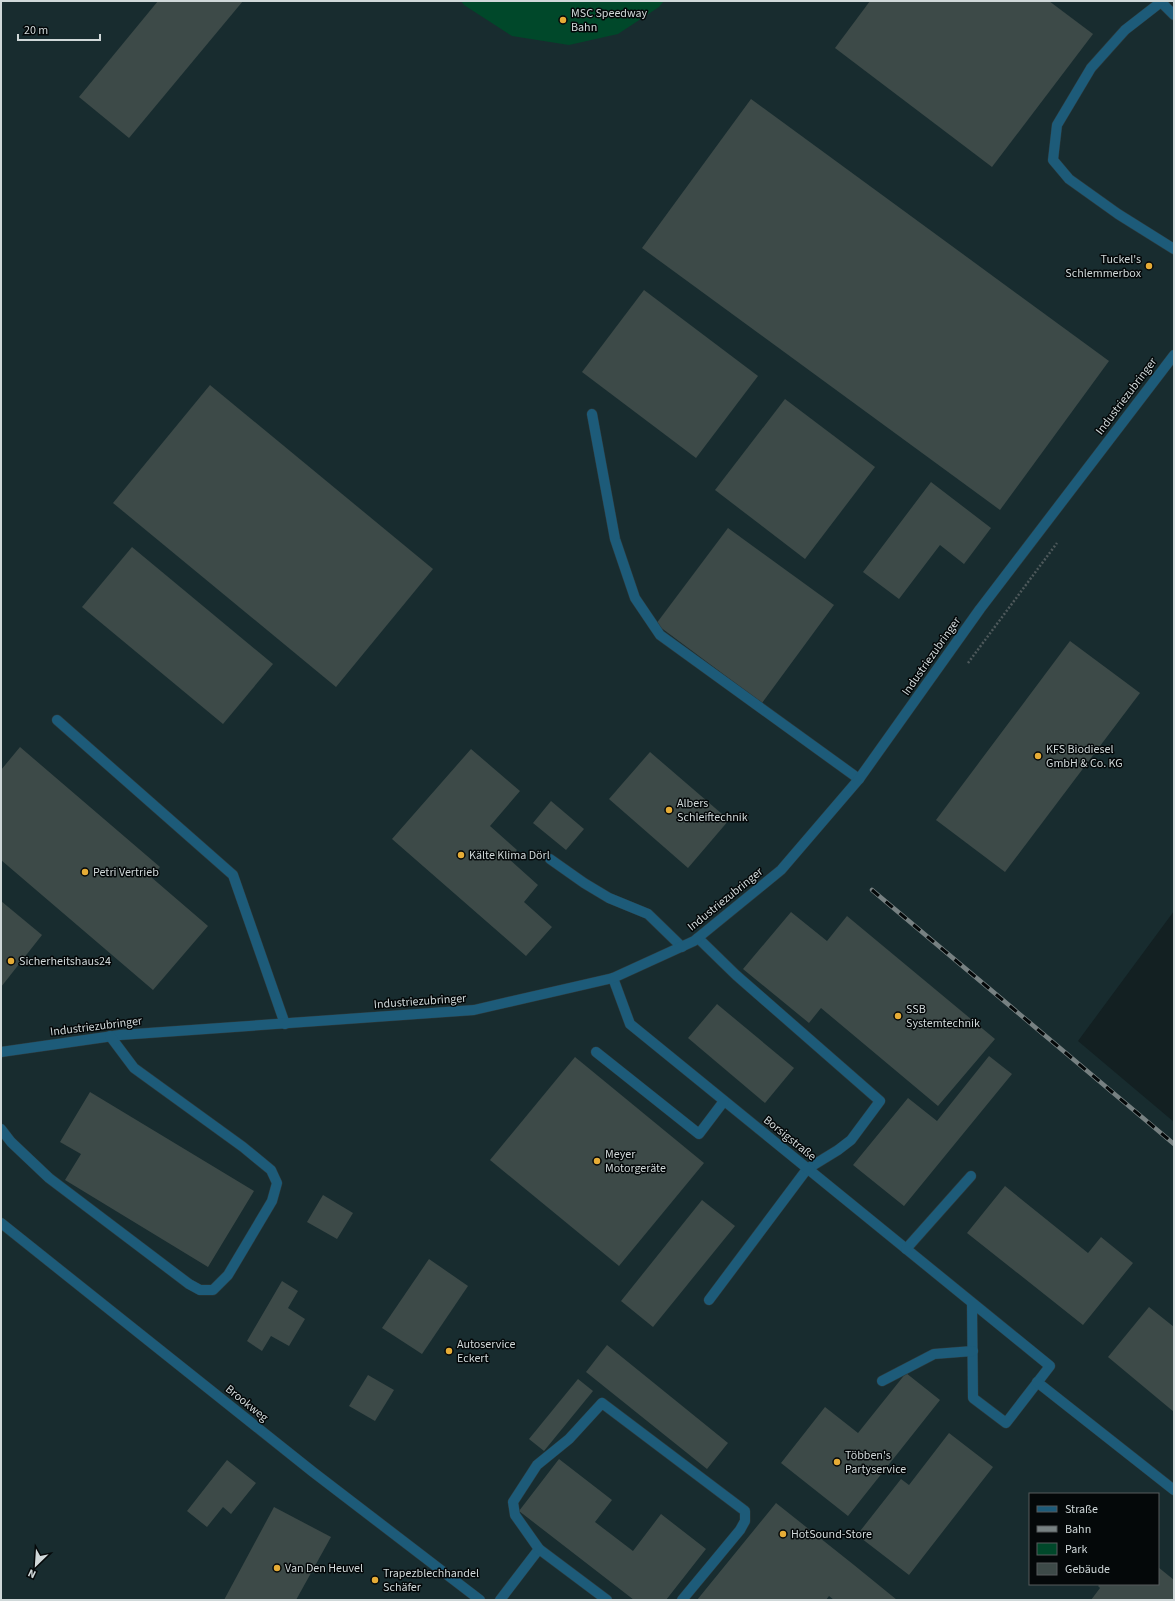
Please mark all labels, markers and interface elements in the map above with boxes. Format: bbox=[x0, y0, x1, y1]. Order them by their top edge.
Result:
place label: MSC Speedway Bahn bbox=[571, 5, 648, 36]
marker: MSC Speedway Bahn bbox=[558, 15, 568, 25]
scale bar bbox=[18, 16, 100, 42]
text: 20 m bbox=[24, 22, 48, 39]
place label: Tuckel's Schlemmerbox bbox=[1065, 251, 1142, 282]
marker: Tuckel's Schlemmerbox bbox=[1144, 261, 1154, 271]
street label: Industriezubringer bbox=[1092, 354, 1162, 438]
street label: Industriezubringer bbox=[898, 613, 965, 699]
place label: KFS Biodiesel GmbH & Co. KG bbox=[1046, 741, 1123, 772]
marker: KFS Biodiesel GmbH & Co. KG bbox=[1033, 751, 1043, 761]
place label: Albers Schleiftechnik bbox=[677, 795, 748, 826]
marker: Albers Schleiftechnik bbox=[664, 805, 674, 815]
place label: Kälte Klima Dörl bbox=[469, 847, 550, 864]
marker: Kälte Klima Dörl bbox=[456, 850, 466, 860]
street label: Industriezubringer bbox=[684, 863, 767, 935]
place label: Petri Vertrieb bbox=[93, 864, 159, 881]
marker: Petri Vertrieb bbox=[80, 867, 90, 877]
place label: Sicherheitshaus24 bbox=[19, 953, 111, 970]
marker: Sicherheitshaus24 bbox=[6, 956, 16, 966]
street label: Industriezubringer bbox=[373, 990, 468, 1013]
place label: SSB Systemtechnik bbox=[906, 1001, 980, 1032]
marker: SSB Systemtechnik bbox=[893, 1011, 903, 1021]
street label: Industriezubringer bbox=[49, 1012, 144, 1041]
street label: Borsigstraße bbox=[760, 1112, 820, 1165]
place label: Meyer Motorgeräte bbox=[605, 1146, 666, 1177]
marker: Meyer Motorgeräte bbox=[592, 1156, 602, 1166]
place label: Autoservice Eckert bbox=[457, 1336, 516, 1367]
marker: Autoservice Eckert bbox=[444, 1346, 454, 1356]
street label: Brookweg bbox=[222, 1381, 272, 1426]
place label: Többen's Partyservice bbox=[845, 1447, 906, 1478]
marker: Többen's Partyservice bbox=[832, 1457, 842, 1467]
legend bbox=[1029, 1493, 1159, 1585]
text: Straße bbox=[1065, 1501, 1098, 1518]
text: Bahn bbox=[1065, 1521, 1091, 1538]
place label: HotSound-Store bbox=[791, 1526, 872, 1543]
marker: HotSound-Store bbox=[778, 1529, 788, 1539]
text: Park bbox=[1065, 1541, 1087, 1558]
north arrow bbox=[16, 1545, 56, 1585]
place label: Van Den Heuvel bbox=[285, 1560, 363, 1577]
text: Gebäude bbox=[1065, 1561, 1110, 1578]
marker: Van Den Heuvel bbox=[272, 1563, 282, 1573]
text: N bbox=[25, 1565, 38, 1582]
place label: Trapezblechhandel Schäfer bbox=[383, 1565, 479, 1596]
marker: Trapezblechhandel Schäfer bbox=[370, 1575, 380, 1585]

